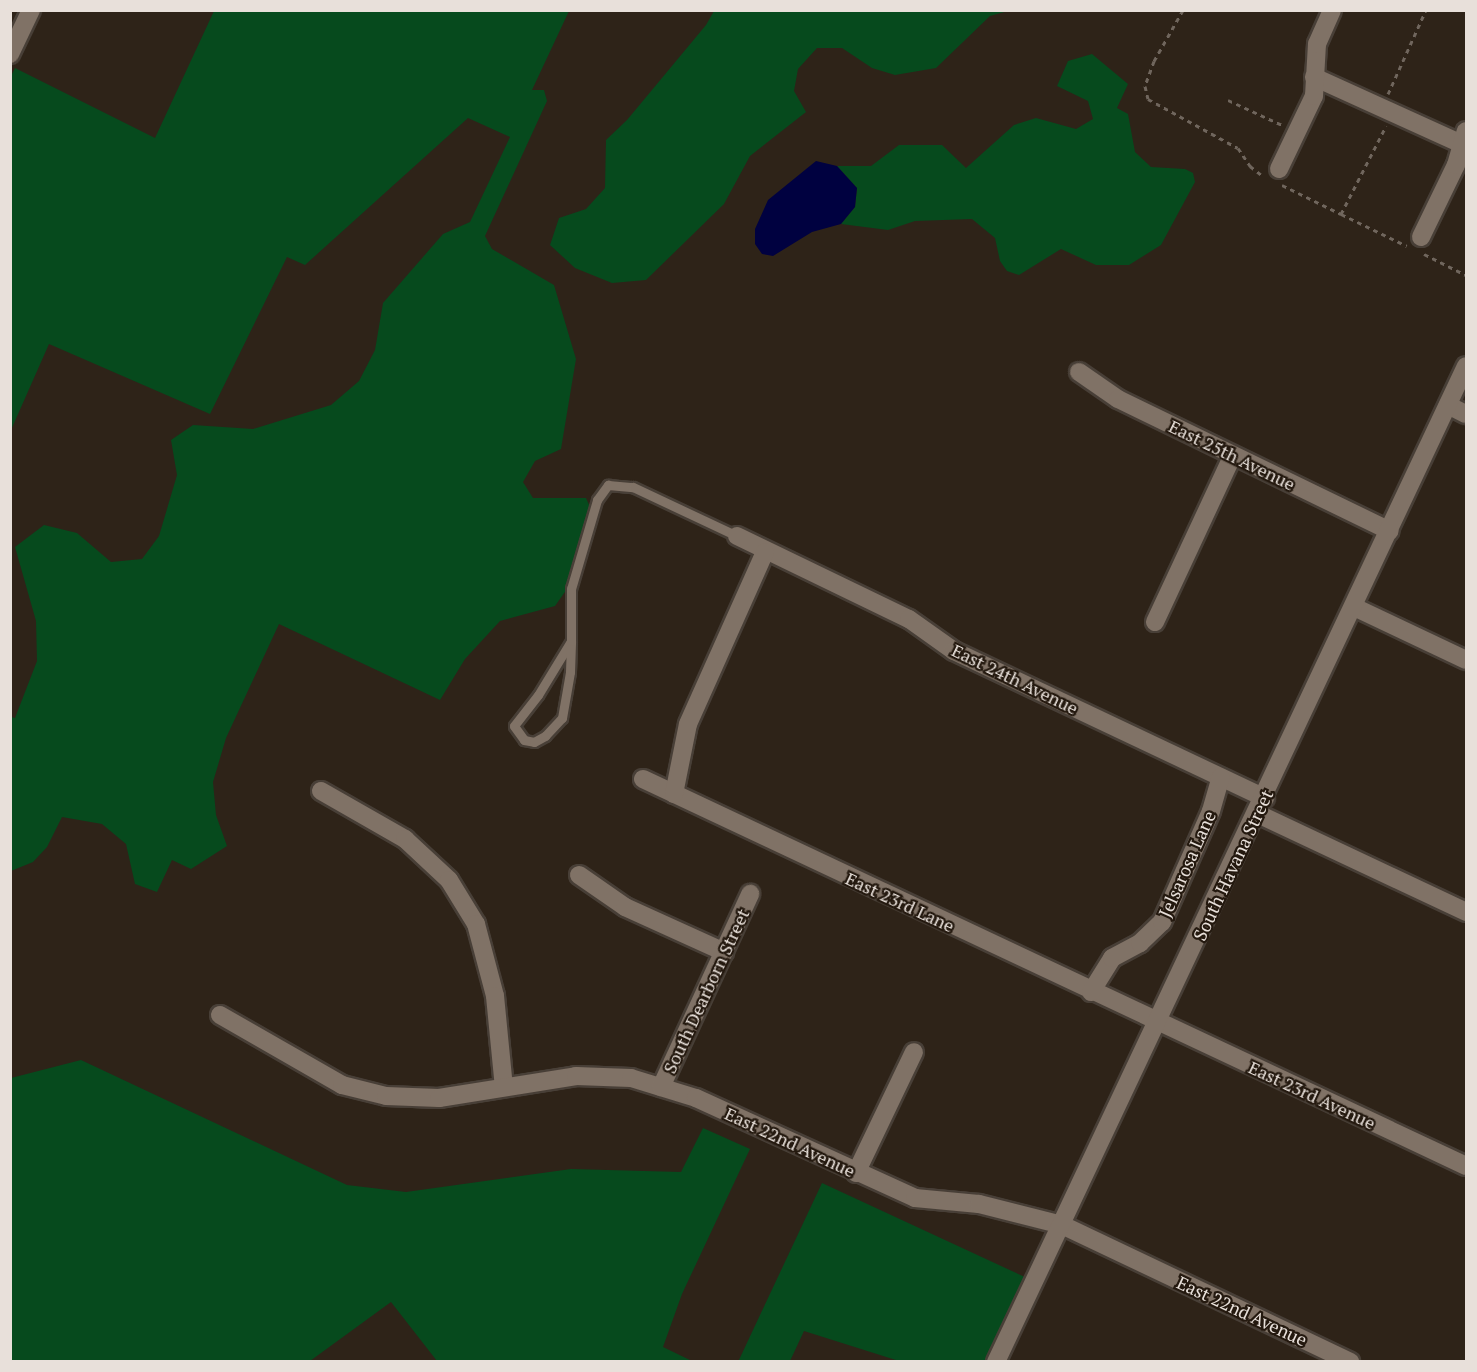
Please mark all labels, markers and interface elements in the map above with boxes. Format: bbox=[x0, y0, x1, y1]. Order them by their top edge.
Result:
street label: East 25th Avenue bbox=[1165, 415, 1299, 495]
street label: East 24th Avenue bbox=[948, 639, 1082, 719]
street label: South Havana Street bbox=[1189, 786, 1277, 944]
street label: Jelsarosa Lane bbox=[1154, 807, 1220, 921]
street label: East 23rd Lane bbox=[842, 867, 958, 937]
street label: South Dearborn Street bbox=[658, 905, 754, 1077]
street label: East 23rd Avenue bbox=[1245, 1056, 1379, 1134]
street label: East 22nd Avenue bbox=[721, 1102, 859, 1182]
street label: East 22nd Avenue bbox=[1173, 1271, 1311, 1351]

